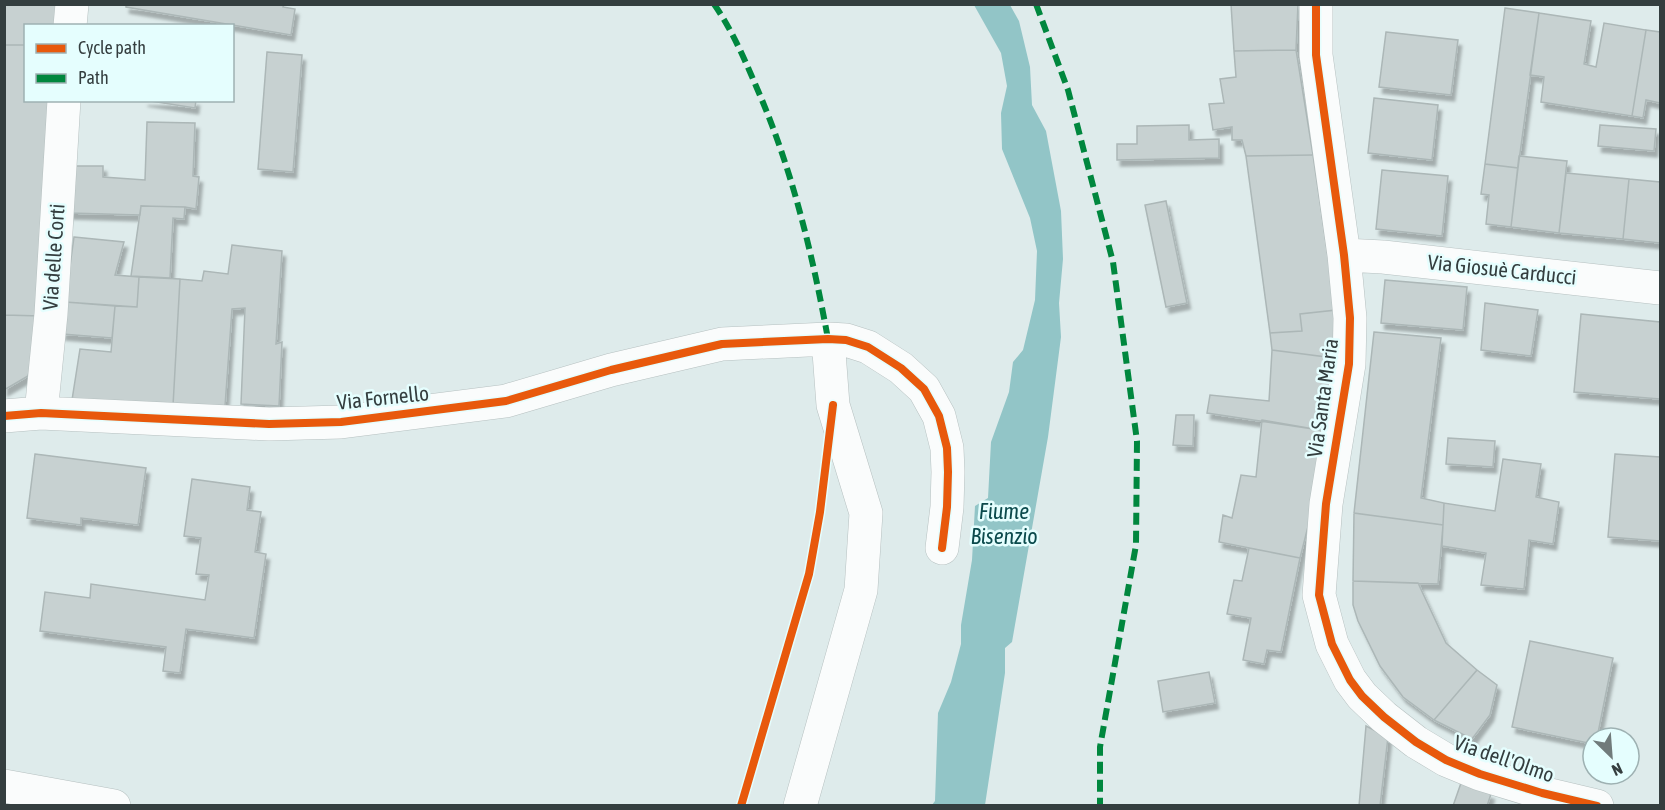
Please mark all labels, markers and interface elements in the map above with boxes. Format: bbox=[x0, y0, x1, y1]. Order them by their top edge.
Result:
legend bbox=[24, 24, 234, 102]
text: Cycle path bbox=[78, 37, 146, 58]
text: Path bbox=[78, 67, 109, 88]
street label: Via delle Corti bbox=[37, 203, 69, 311]
street label: Via Giosuè Carducci bbox=[1427, 249, 1578, 289]
street label: Via Santa Maria bbox=[1302, 337, 1342, 459]
street label: Via Fornello bbox=[336, 380, 430, 414]
water label: Fiume Bisenzio bbox=[970, 498, 1038, 549]
north arrow bbox=[1581, 726, 1641, 786]
street label: Via dell'Olmo bbox=[1451, 730, 1558, 786]
text: N bbox=[1609, 759, 1625, 780]

